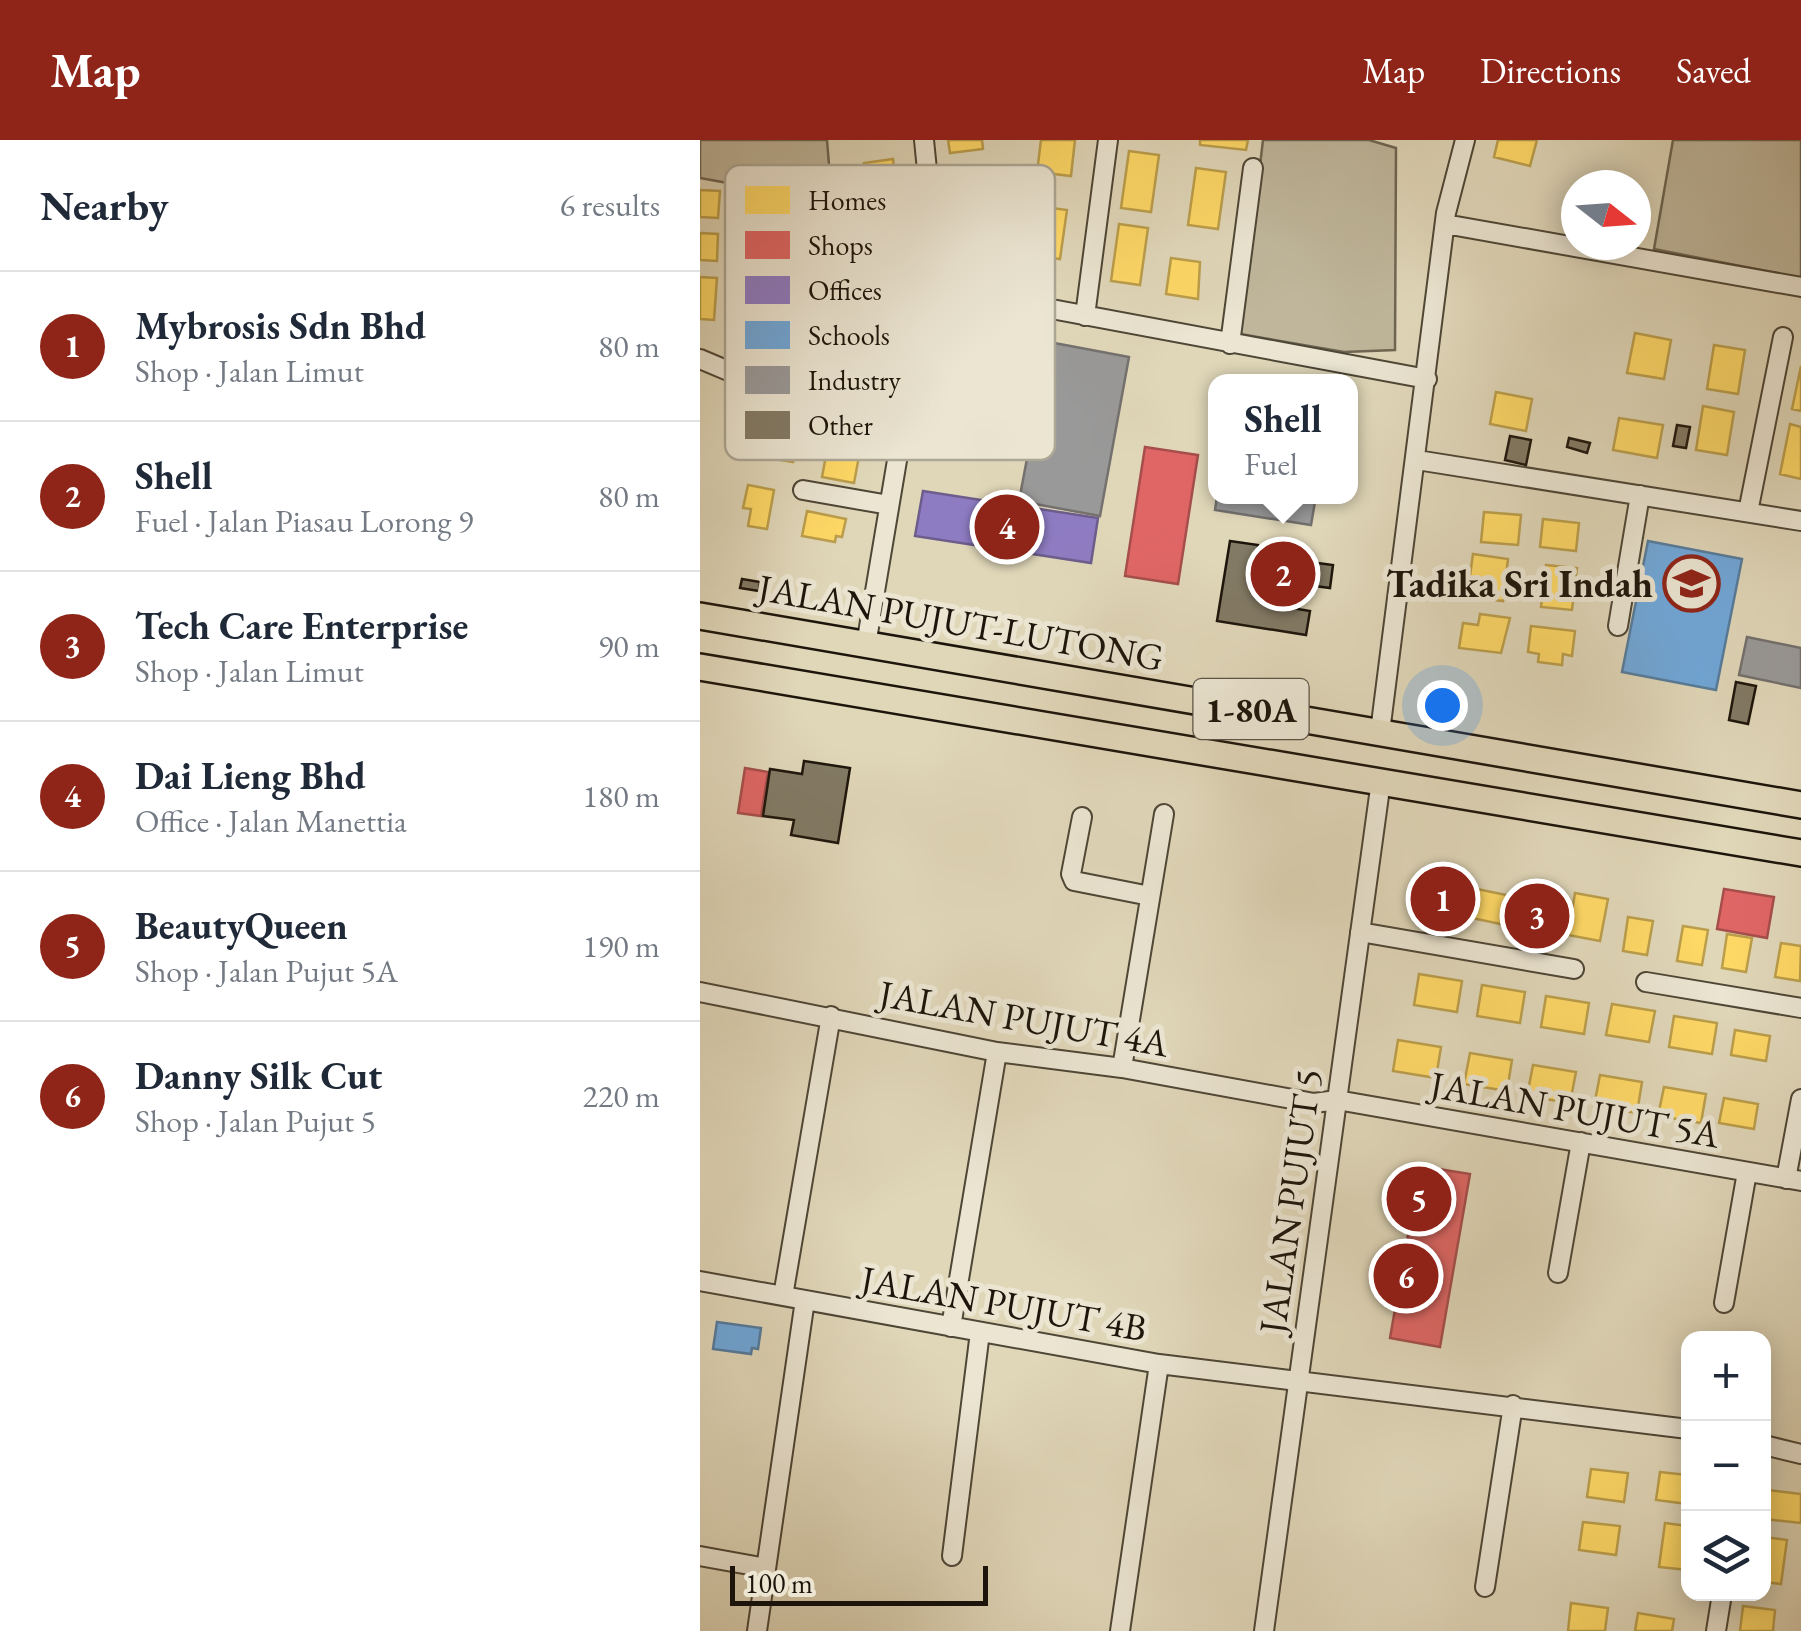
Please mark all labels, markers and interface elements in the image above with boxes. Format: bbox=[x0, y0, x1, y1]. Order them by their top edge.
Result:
text: Map bbox=[50, 39, 141, 101]
text: Map bbox=[1362, 48, 1425, 93]
text: Directions bbox=[1480, 48, 1621, 93]
text: Saved bbox=[1676, 48, 1751, 93]
legend bbox=[725, 165, 1055, 460]
north arrow bbox=[1561, 170, 1651, 260]
text: Nearby bbox=[40, 178, 169, 233]
text: Homes bbox=[808, 182, 886, 218]
text: 6 results bbox=[560, 184, 660, 226]
text: Shops bbox=[808, 227, 873, 263]
text: Offices bbox=[808, 272, 882, 308]
text: Mybrosis Sdn Bhd bbox=[135, 301, 426, 350]
text: Schools bbox=[808, 317, 890, 353]
text: 1 bbox=[64, 325, 81, 367]
text: 80 m bbox=[598, 325, 660, 367]
text: Shop · Jalan Limut bbox=[135, 350, 364, 392]
text: Industry bbox=[808, 362, 901, 398]
popup bbox=[1208, 374, 1358, 504]
text: Shell bbox=[1244, 394, 1322, 443]
text: Other bbox=[808, 407, 873, 443]
text: Fuel bbox=[1244, 443, 1298, 485]
text: Shell bbox=[135, 451, 213, 500]
text: 2 bbox=[64, 475, 81, 517]
text: 80 m bbox=[598, 475, 660, 517]
pin: 4 bbox=[974, 490, 1040, 564]
text: Fuel · Jalan Piasau Lorong 9 bbox=[135, 500, 473, 542]
pin: 2 bbox=[1250, 536, 1316, 612]
school or university icon: Tadika Sri Indah bbox=[1662, 553, 1722, 613]
place label: Tadika Sri Indah bbox=[1386, 559, 1653, 608]
street label: JALAN PUJUT-LUTONG bbox=[752, 562, 1167, 682]
text: Tech Care Enterprise bbox=[135, 601, 468, 650]
text: 3 bbox=[64, 625, 81, 667]
text: 90 m bbox=[598, 625, 660, 667]
text: Shop · Jalan Limut bbox=[135, 650, 364, 692]
road number: 1-80A bbox=[1194, 679, 1308, 739]
your location bbox=[1417, 680, 1468, 731]
text: Dai Lieng Bhd bbox=[135, 751, 366, 800]
text: 4 bbox=[64, 775, 81, 817]
text: 180 m bbox=[583, 775, 660, 817]
text: Office · Jalan Manettia bbox=[135, 800, 407, 842]
pin: 1 bbox=[1410, 862, 1476, 936]
pin: 3 bbox=[1504, 878, 1570, 954]
text: BeautyQueen bbox=[135, 901, 348, 950]
text: 5 bbox=[64, 925, 81, 967]
text: 190 m bbox=[583, 925, 660, 967]
text: Shop · Jalan Pujut 5A bbox=[135, 950, 398, 992]
street label: JALAN PUJUT 4A bbox=[873, 968, 1173, 1068]
text: Danny Silk Cut bbox=[135, 1051, 382, 1100]
street label: JALAN PUJUT 5A bbox=[1424, 1059, 1724, 1159]
street label: JALAN PUJUT 5 bbox=[1247, 1066, 1333, 1339]
text: 6 bbox=[64, 1075, 81, 1117]
text: 220 m bbox=[583, 1075, 660, 1117]
text: Shop · Jalan Pujut 5 bbox=[135, 1100, 376, 1142]
pin: 5 bbox=[1386, 1162, 1452, 1236]
pin: 6 bbox=[1374, 1238, 1438, 1314]
street label: JALAN PUJUT 4B bbox=[854, 1253, 1151, 1352]
map controls bbox=[1681, 1331, 1771, 1601]
button: + bbox=[1681, 1331, 1771, 1421]
button: − bbox=[1681, 1421, 1771, 1511]
button: layers bbox=[1681, 1511, 1771, 1601]
scale bar bbox=[730, 1561, 988, 1606]
text: 100 m bbox=[745, 1565, 813, 1601]

